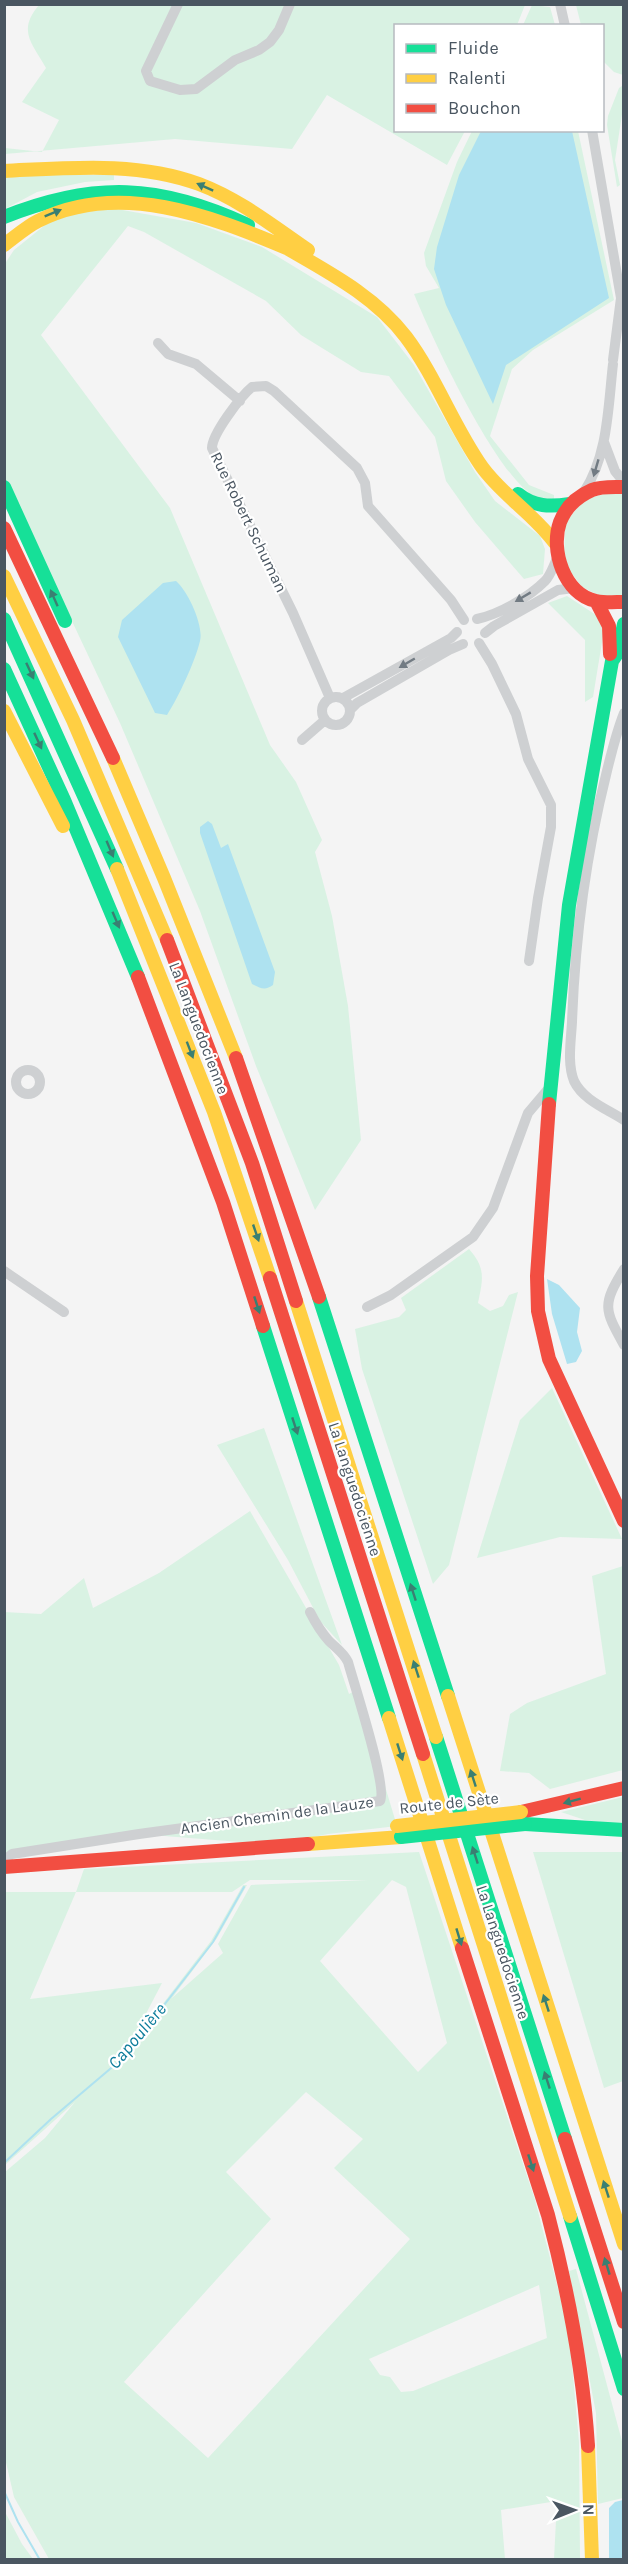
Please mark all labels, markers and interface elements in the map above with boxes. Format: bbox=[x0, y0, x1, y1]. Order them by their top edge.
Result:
legend bbox=[394, 24, 604, 132]
text: Fluide bbox=[448, 37, 499, 59]
text: Ralenti bbox=[448, 67, 506, 89]
text: Bouchon bbox=[448, 97, 521, 119]
one-way arrow bbox=[195, 182, 213, 192]
one-way arrow bbox=[44, 208, 62, 217]
street label: Rue Robert Schuman bbox=[207, 449, 291, 595]
one-way arrow bbox=[591, 459, 600, 477]
one-way arrow bbox=[49, 588, 59, 606]
one-way arrow bbox=[515, 591, 531, 602]
one-way arrow bbox=[398, 658, 415, 668]
one-way arrow bbox=[25, 663, 34, 680]
one-way arrow bbox=[34, 732, 43, 749]
one-way arrow bbox=[105, 841, 114, 858]
one-way arrow bbox=[111, 911, 121, 929]
street label: La Languedocienne bbox=[165, 959, 233, 1097]
one-way arrow bbox=[186, 1041, 195, 1059]
one-way arrow bbox=[251, 1224, 261, 1242]
one-way arrow bbox=[252, 1296, 262, 1314]
one-way arrow bbox=[291, 1417, 301, 1435]
street label: La Languedocienne bbox=[324, 1420, 386, 1558]
one-way arrow bbox=[408, 1583, 417, 1601]
one-way arrow bbox=[410, 1660, 420, 1678]
one-way arrow bbox=[395, 1743, 405, 1761]
one-way arrow bbox=[468, 1769, 477, 1787]
street label: Route de Sète bbox=[398, 1788, 500, 1818]
street label: Ancien Chemin de la Lauze bbox=[179, 1792, 375, 1838]
one-way arrow bbox=[563, 1797, 581, 1806]
one-way arrow bbox=[470, 1846, 479, 1864]
street label: La Languedocienne bbox=[472, 1883, 534, 2021]
one-way arrow bbox=[455, 1928, 464, 1946]
one-way arrow bbox=[541, 1994, 550, 2012]
water label: Capoulière bbox=[103, 1998, 171, 2074]
one-way arrow bbox=[542, 2071, 551, 2089]
one-way arrow bbox=[527, 2154, 537, 2172]
one-way arrow bbox=[600, 2180, 610, 2198]
one-way arrow bbox=[601, 2257, 611, 2275]
north arrow bbox=[544, 2480, 604, 2540]
text: N bbox=[579, 2504, 598, 2516]

